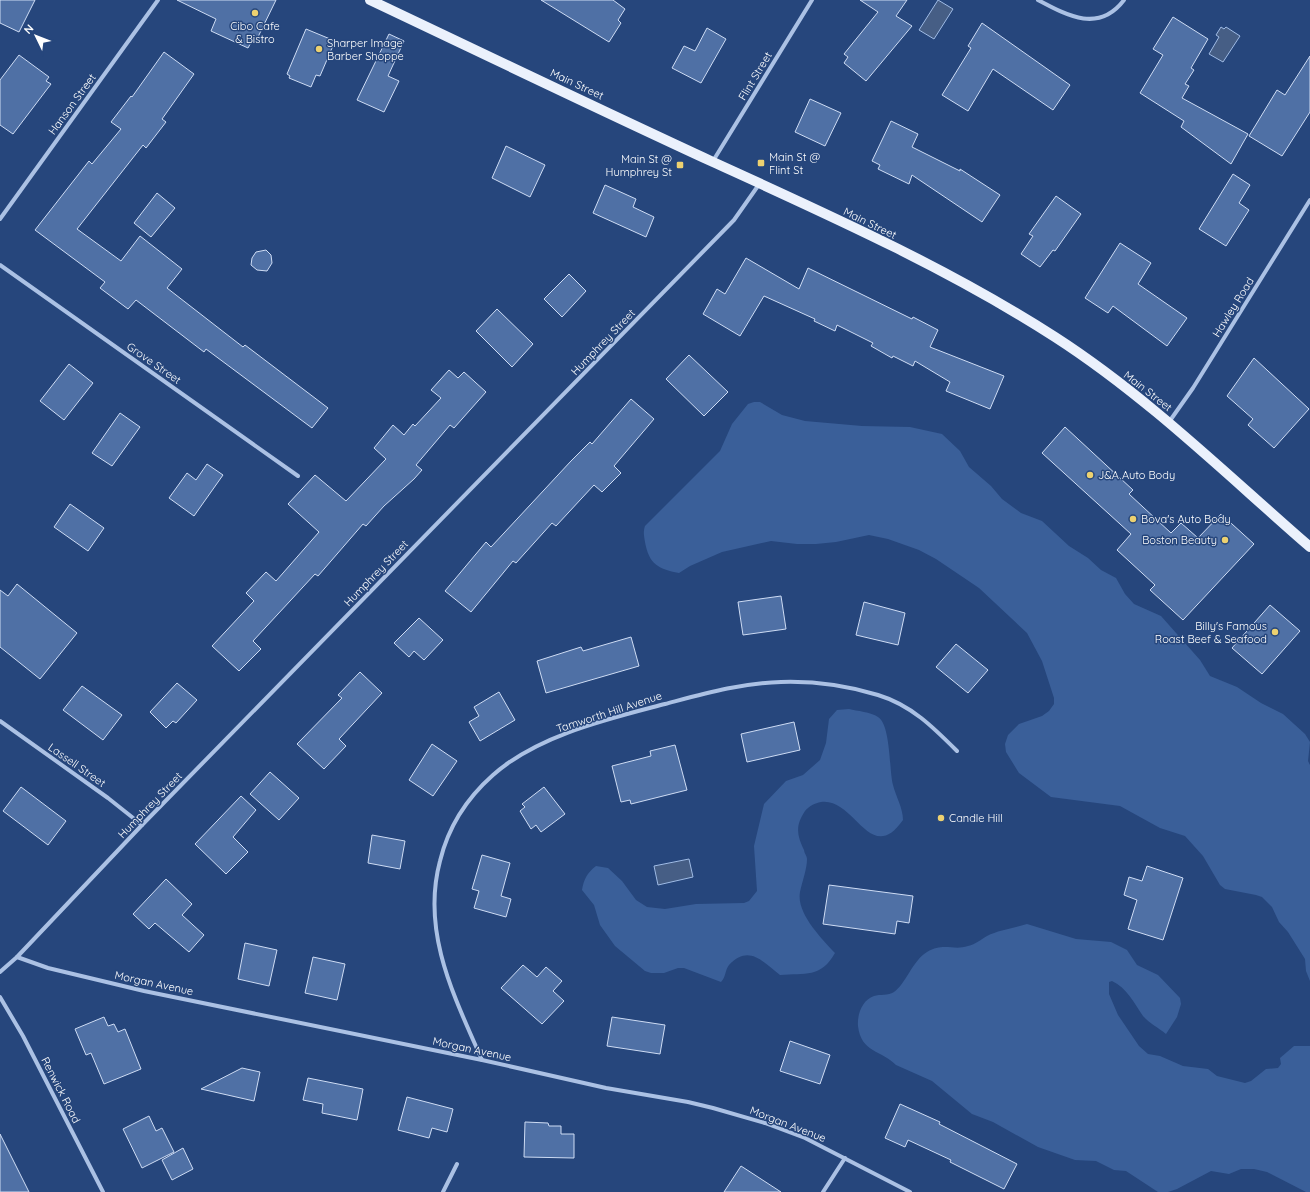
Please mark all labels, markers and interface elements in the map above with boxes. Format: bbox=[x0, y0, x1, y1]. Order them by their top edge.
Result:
marker: Cibo Cafe & Bistro bbox=[250, 8, 260, 18]
north arrow bbox=[16, 16, 56, 56]
place label: Cibo Cafe & Bistro bbox=[230, 19, 280, 46]
text: N bbox=[21, 21, 37, 37]
place label: Sharper Image Barber Shoppe bbox=[327, 36, 404, 63]
marker: Sharper Image Barber Shoppe bbox=[314, 44, 324, 54]
street label: Flint Street bbox=[735, 49, 775, 103]
street label: Main Street bbox=[548, 65, 606, 103]
street label: Hanson Street bbox=[45, 70, 99, 137]
place label: Main St @ Flint St bbox=[769, 150, 820, 177]
place label: Main St @ Humphrey St bbox=[606, 152, 672, 179]
marker: Main St @ Flint St bbox=[756, 158, 766, 168]
marker: Main St @ Humphrey St bbox=[675, 160, 685, 170]
street label: Main Street bbox=[841, 204, 899, 242]
street label: Hawley Road bbox=[1209, 274, 1257, 340]
street label: Humphrey Street bbox=[568, 306, 638, 378]
street label: Grove Street bbox=[124, 339, 184, 387]
street label: Main Street bbox=[1121, 368, 1175, 414]
place label: J&A Auto Body bbox=[1098, 468, 1175, 482]
marker: J&A Auto Body bbox=[1085, 470, 1095, 480]
place label: Bova's Auto Body bbox=[1141, 512, 1231, 526]
marker: Bova's Auto Body bbox=[1128, 514, 1138, 524]
place label: Boston Beauty bbox=[1142, 533, 1217, 547]
marker: Boston Beauty bbox=[1220, 535, 1230, 545]
street label: Humphrey Street bbox=[341, 537, 411, 609]
place label: Billy's Famous Roast Beef & Seafood bbox=[1155, 619, 1267, 646]
marker: Billy's Famous Roast Beef & Seafood bbox=[1270, 627, 1280, 637]
street label: Tamworth Hill Avenue bbox=[554, 688, 664, 736]
street label: Lassell Street bbox=[45, 740, 109, 790]
street label: Humphrey Street bbox=[115, 769, 185, 841]
place label: Candle Hill bbox=[949, 811, 1003, 825]
marker: Candle Hill bbox=[936, 813, 946, 823]
street label: Morgan Avenue bbox=[113, 968, 195, 998]
street label: Morgan Avenue bbox=[431, 1034, 513, 1064]
street label: Renwick Road bbox=[38, 1055, 84, 1125]
street label: Morgan Avenue bbox=[748, 1103, 828, 1145]

